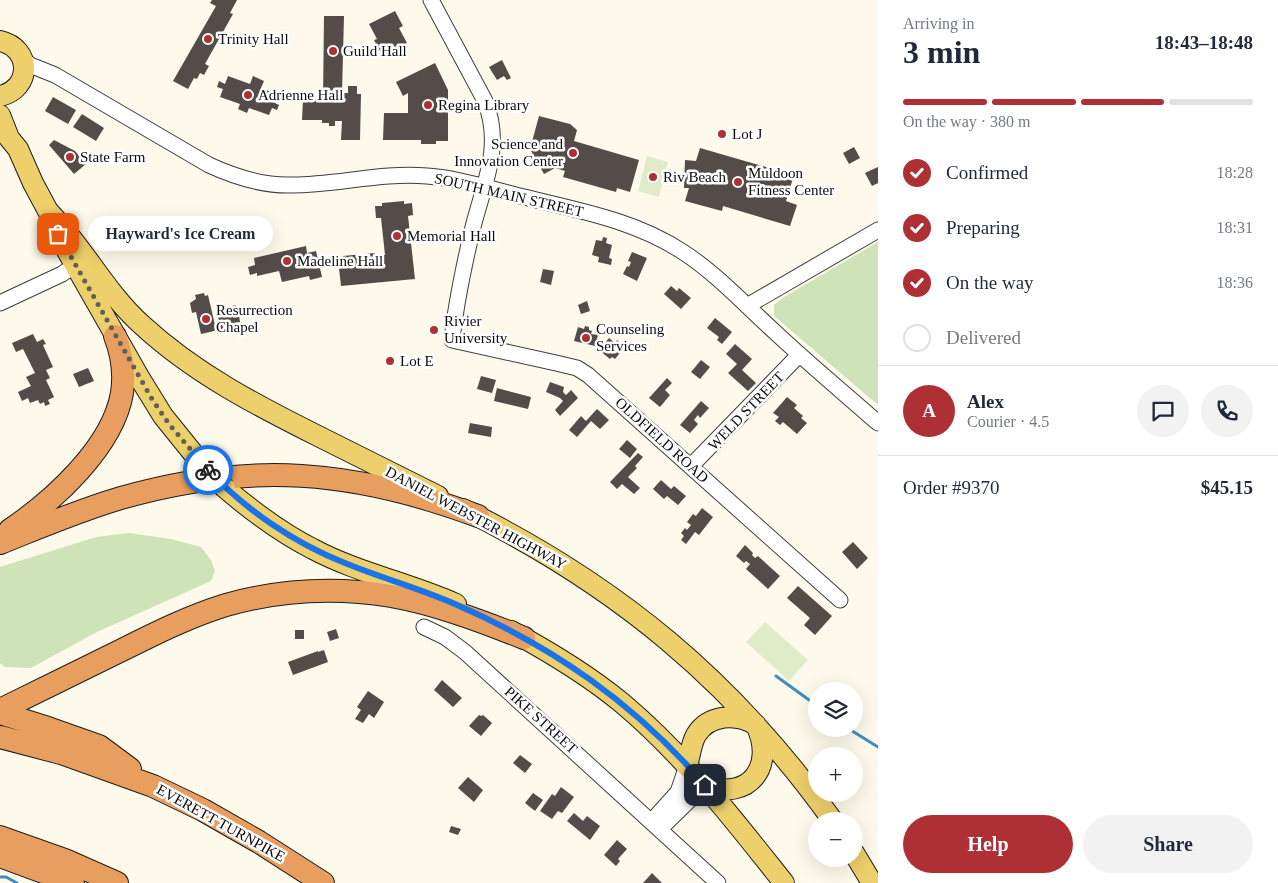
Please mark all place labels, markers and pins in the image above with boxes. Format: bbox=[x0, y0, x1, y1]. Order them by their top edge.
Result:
place label: Trinity Hall bbox=[218, 31, 289, 47]
marker: Trinity Hall bbox=[202, 33, 214, 45]
place label: Guild Hall bbox=[343, 43, 407, 59]
marker: Guild Hall bbox=[327, 45, 339, 57]
place label: Adrienne Hall bbox=[258, 87, 343, 103]
marker: Adrienne Hall bbox=[242, 89, 254, 101]
place label: Regina Library bbox=[438, 97, 530, 113]
marker: Regina Library bbox=[422, 99, 434, 111]
place label: Lot J bbox=[732, 126, 763, 142]
marker: Lot J bbox=[716, 128, 728, 140]
place label: Science and Innovation Center bbox=[454, 136, 563, 169]
marker: Science and Innovation Center bbox=[567, 147, 579, 159]
place label: State Farm bbox=[80, 149, 146, 165]
marker: State Farm bbox=[64, 151, 76, 163]
place label: Muldoon Fitness Center bbox=[748, 165, 834, 198]
place label: Riv Beach bbox=[663, 169, 726, 185]
marker: Riv Beach bbox=[647, 171, 659, 183]
marker: Muldoon Fitness Center bbox=[732, 176, 744, 188]
pin bbox=[37, 213, 79, 255]
callout: Hayward's Ice Cream bbox=[88, 216, 273, 252]
place label: Memorial Hall bbox=[407, 228, 496, 244]
marker: Memorial Hall bbox=[391, 230, 403, 242]
place label: Madeline Hall bbox=[297, 253, 383, 269]
marker: Madeline Hall bbox=[281, 255, 293, 267]
place label: Resurrection Chapel bbox=[216, 302, 293, 335]
marker: Resurrection Chapel bbox=[200, 313, 212, 325]
place label: Rivier University bbox=[444, 313, 508, 346]
place label: Counseling Services bbox=[596, 321, 665, 354]
marker: Rivier University bbox=[428, 324, 440, 336]
marker: Counseling Services bbox=[580, 332, 592, 344]
place label: Lot E bbox=[400, 353, 434, 369]
marker: Lot E bbox=[384, 355, 396, 367]
pin bbox=[684, 764, 726, 806]

